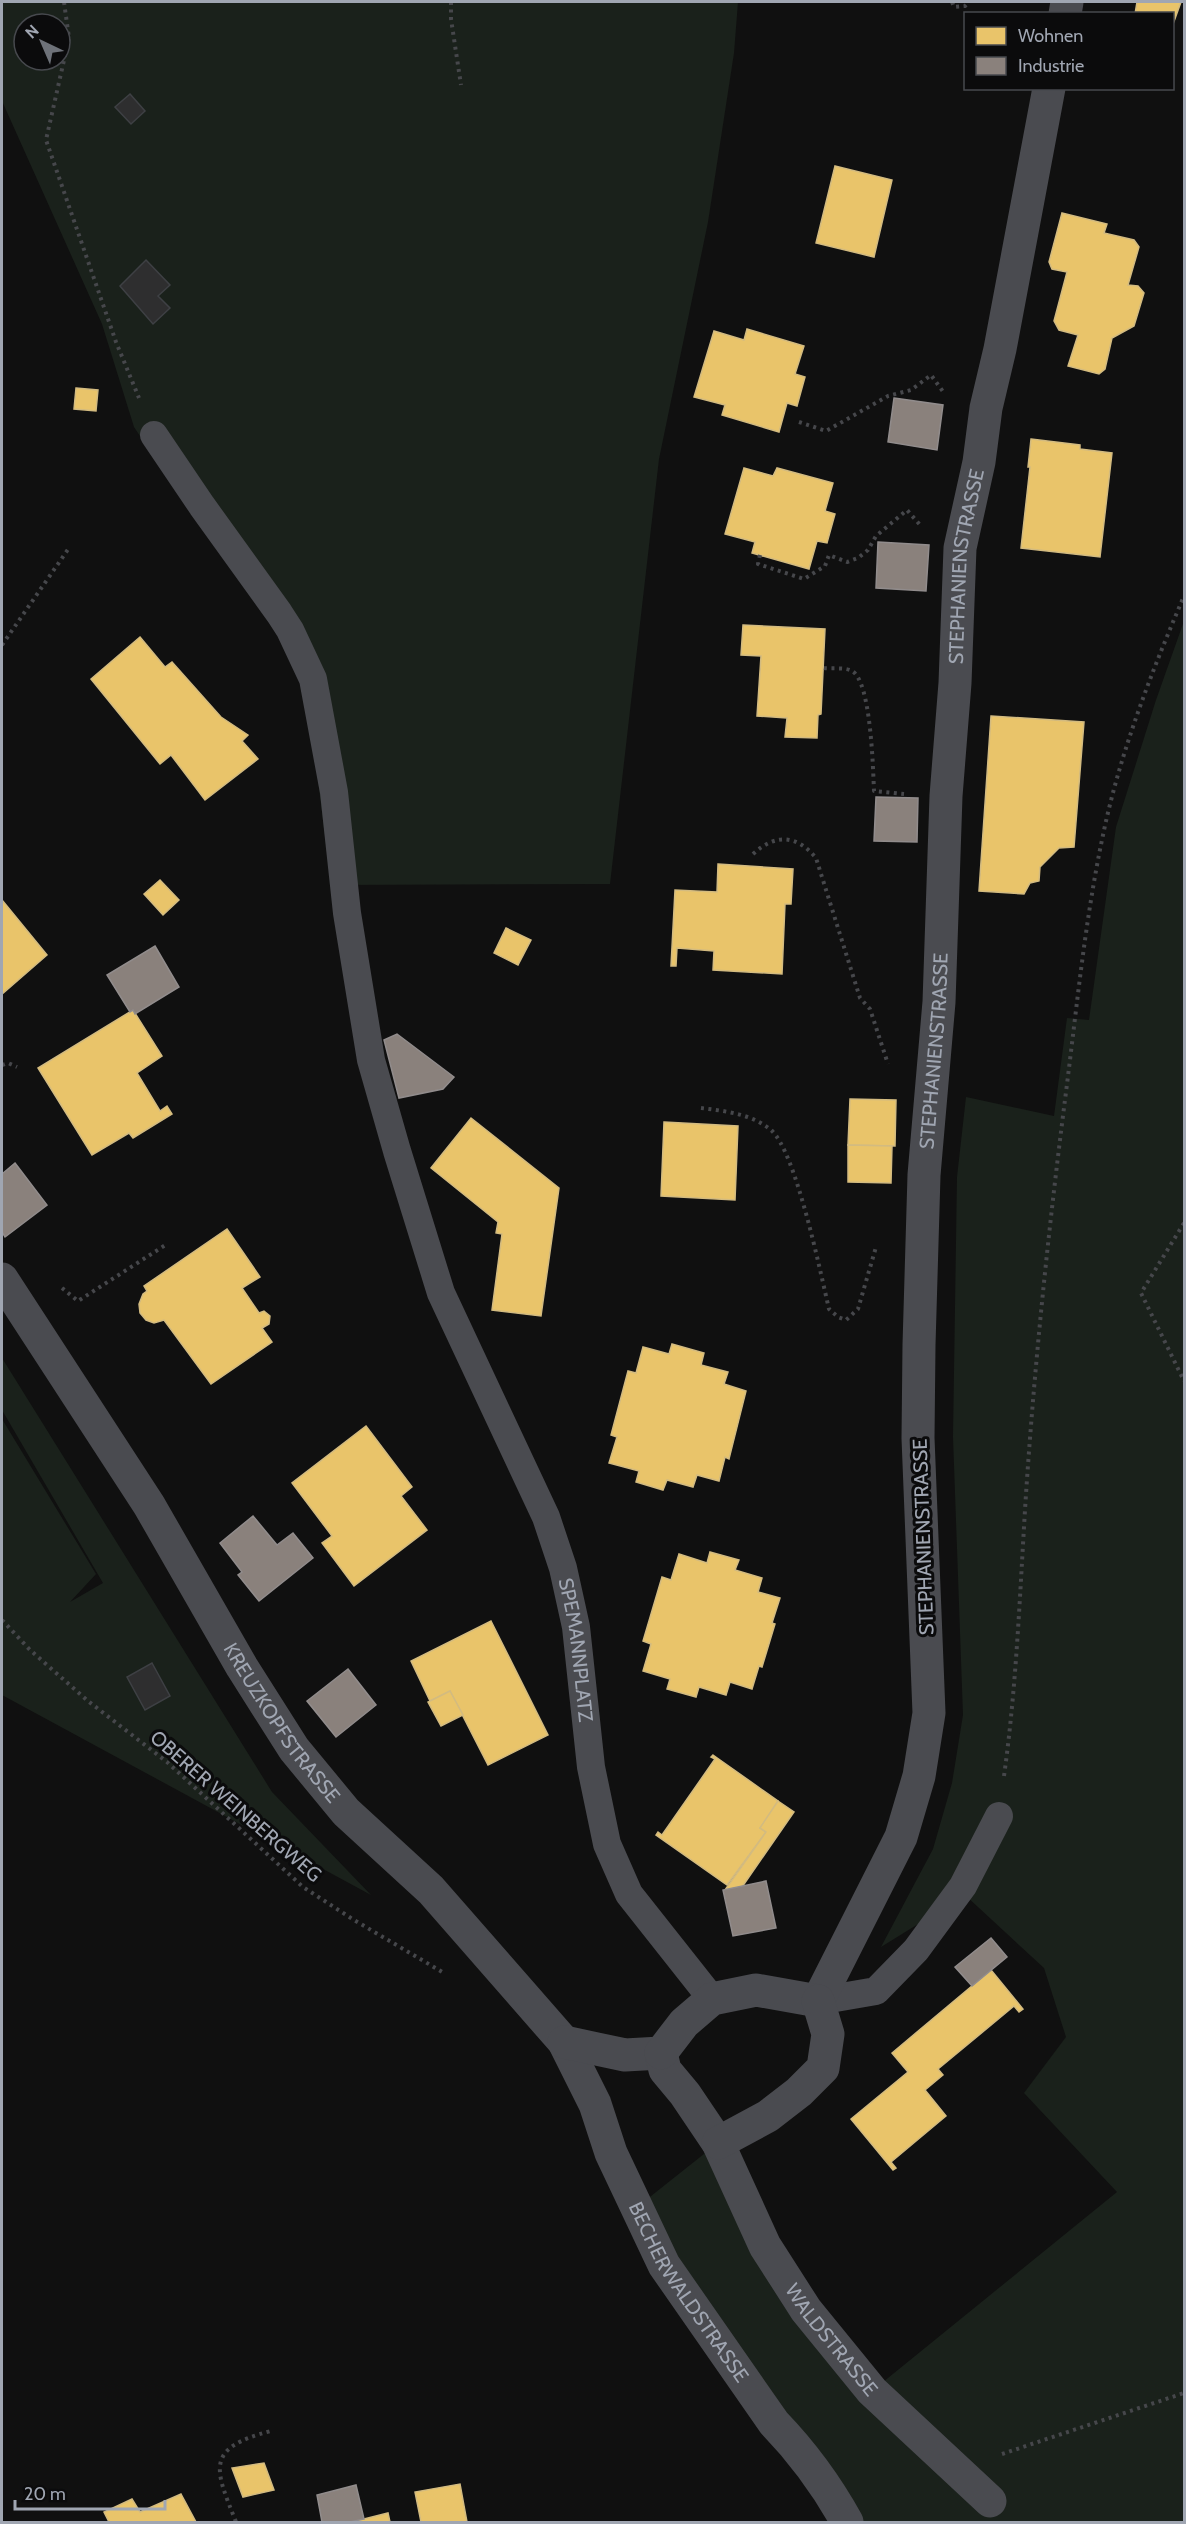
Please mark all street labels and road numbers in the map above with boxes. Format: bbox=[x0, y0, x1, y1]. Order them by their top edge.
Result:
street label: STEPHANIENSTRASSE bbox=[944, 467, 989, 665]
street label: STEPHANIENSTRASSE bbox=[914, 952, 953, 1150]
street label: STEPHANIENSTRASSE bbox=[908, 1438, 938, 1636]
street label: SPEMANNPLATZ bbox=[554, 1576, 598, 1723]
street label: KREUZKOPFSTRASSE bbox=[219, 1638, 345, 1808]
street label: OBERER WEINBERGWEG bbox=[145, 1725, 327, 1887]
street label: BECHERWALDSTRASSE bbox=[624, 2198, 754, 2387]
street label: WALDSTRASSE bbox=[780, 2279, 883, 2401]

